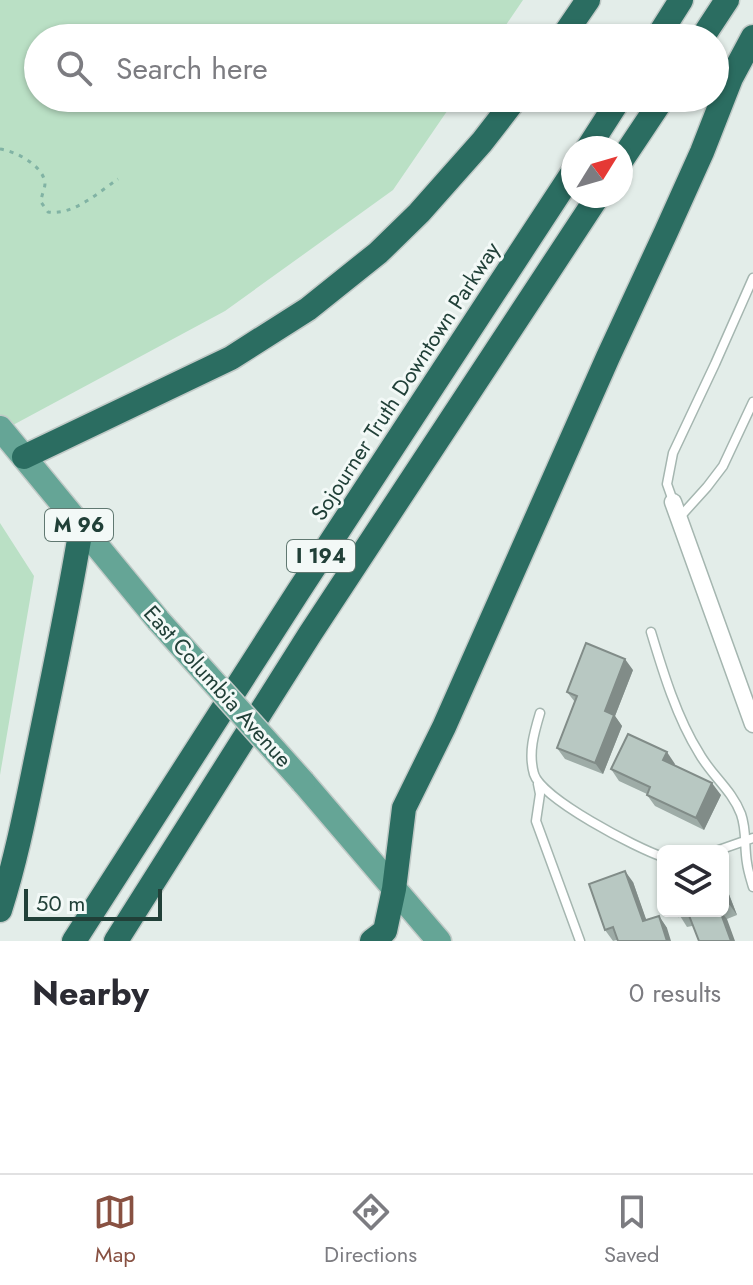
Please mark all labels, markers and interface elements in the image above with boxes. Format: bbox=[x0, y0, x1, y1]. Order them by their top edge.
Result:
search box bbox=[24, 24, 729, 112]
icon: search bbox=[52, 46, 96, 90]
text: Search here bbox=[116, 47, 268, 90]
north arrow bbox=[561, 136, 633, 208]
street label: Sojourner Truth Downtown Parkway bbox=[303, 235, 508, 527]
road number: M 96 bbox=[45, 509, 113, 541]
road number: I 194 bbox=[287, 540, 355, 572]
street label: East Columbia Avenue bbox=[136, 598, 300, 774]
map controls bbox=[657, 845, 729, 917]
button: layers bbox=[657, 845, 729, 917]
scale bar bbox=[24, 885, 162, 921]
text: 50 m bbox=[36, 887, 85, 919]
text: Nearby bbox=[32, 969, 149, 1018]
text: 0 results bbox=[629, 974, 721, 1012]
tab: Map bbox=[93, 1190, 137, 1270]
tab: Directions bbox=[324, 1190, 417, 1270]
tab: Saved bbox=[604, 1190, 660, 1270]

